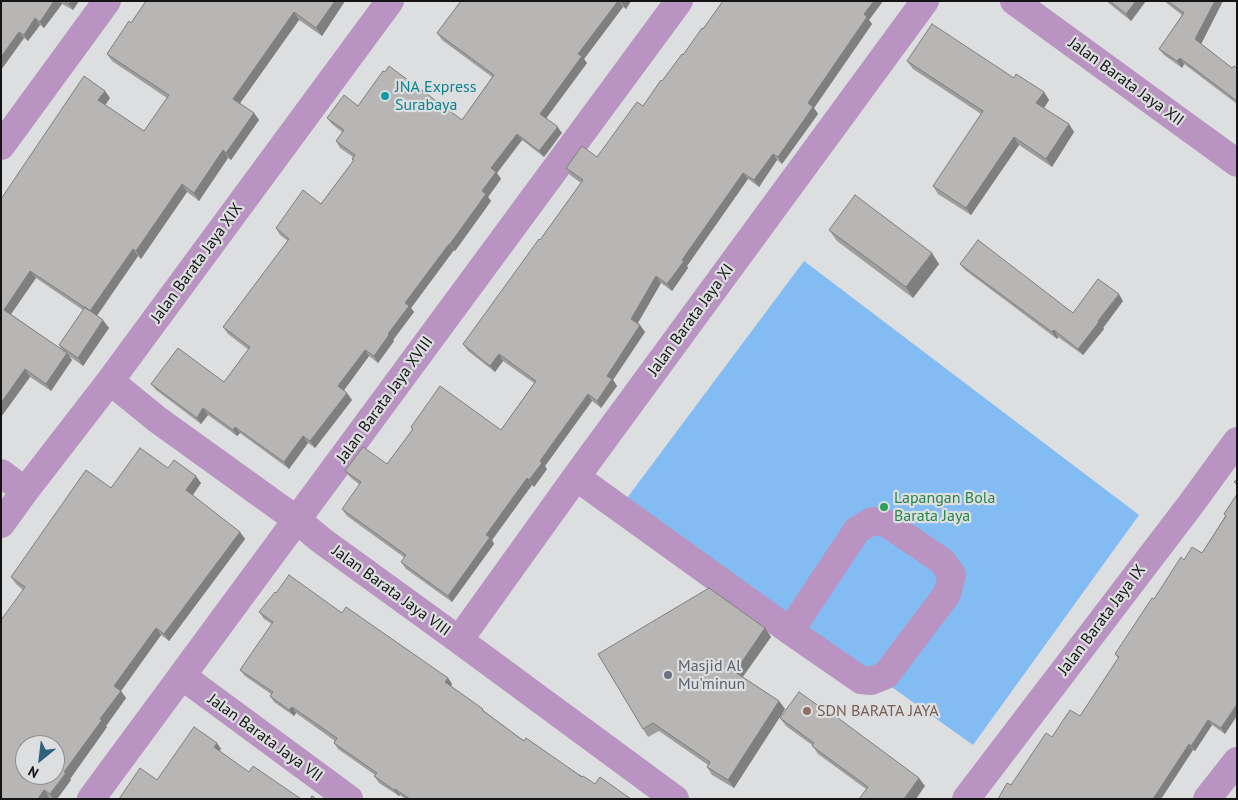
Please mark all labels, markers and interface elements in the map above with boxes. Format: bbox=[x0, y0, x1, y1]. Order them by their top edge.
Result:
street label: Jalan Barata Jaya XII bbox=[1065, 34, 1187, 130]
place label: JNA Express Surabaya bbox=[395, 77, 477, 115]
marker: JNA Express Surabaya bbox=[379, 90, 391, 102]
street label: Jalan Barata Jaya XIX bbox=[147, 199, 247, 327]
street label: Jalan Barata Jaya XI bbox=[644, 260, 738, 380]
street label: Jalan Barata Jaya XVIII bbox=[333, 333, 437, 467]
place label: Lapangan Bola Barata Jaya bbox=[894, 488, 995, 526]
marker: Lapangan Bola Barata Jaya bbox=[878, 501, 890, 513]
street label: Jalan Barata Jaya VIII bbox=[328, 542, 454, 640]
street label: Jalan Barata Jaya IX bbox=[1054, 561, 1150, 679]
place label: Masjid Al Mu'minun bbox=[678, 656, 745, 694]
marker: Masjid Al Mu'minun bbox=[662, 669, 674, 681]
street label: Jalan Barata Jaya VII bbox=[204, 690, 326, 786]
place label: SDN BARATA JAYA bbox=[817, 701, 939, 721]
marker: SDN BARATA JAYA bbox=[801, 705, 813, 717]
north arrow bbox=[15, 735, 65, 785]
text: N bbox=[25, 762, 42, 782]

